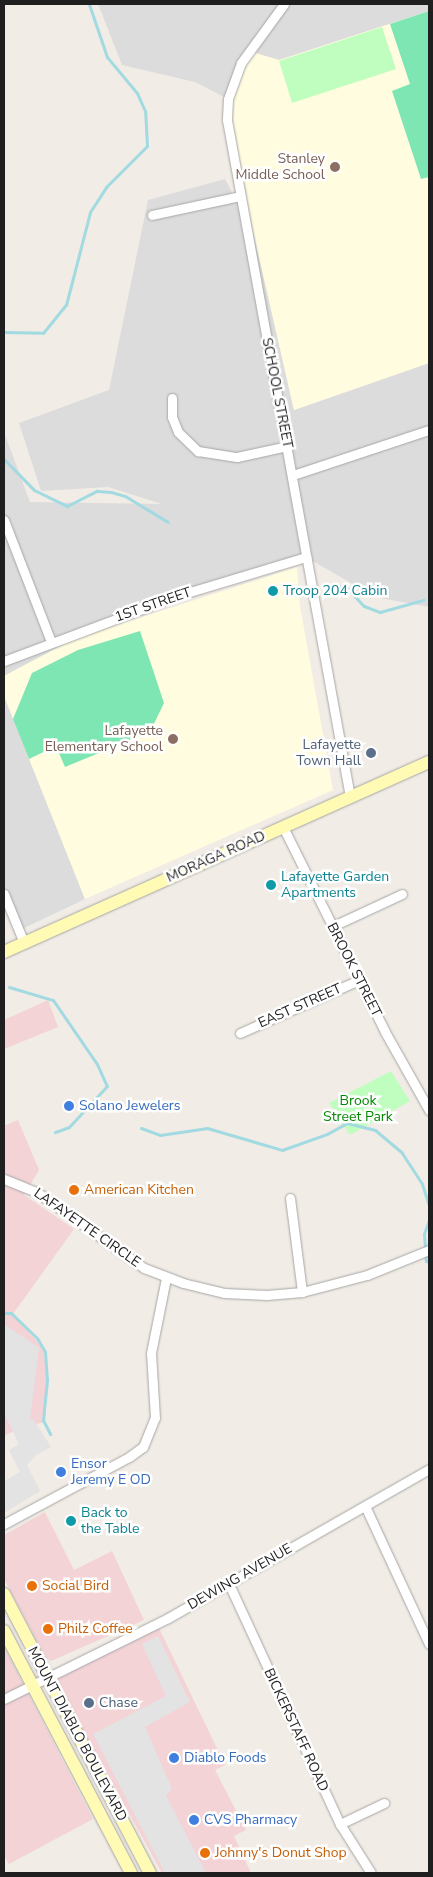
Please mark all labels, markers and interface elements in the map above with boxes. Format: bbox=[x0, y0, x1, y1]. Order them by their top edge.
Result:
place label: Stanley Middle School bbox=[236, 151, 325, 184]
marker: Stanley Middle School bbox=[329, 161, 341, 173]
street label: SCHOOL STREET bbox=[258, 336, 296, 450]
place label: Troop 204 Cabin bbox=[283, 583, 387, 599]
street label: 1ST STREET bbox=[113, 584, 193, 626]
marker: Troop 204 Cabin bbox=[267, 585, 279, 597]
place label: Lafayette Elementary School bbox=[45, 723, 163, 756]
marker: Lafayette Elementary School bbox=[167, 733, 179, 745]
place label: Lafayette Town Hall bbox=[296, 737, 361, 770]
marker: Lafayette Town Hall bbox=[365, 747, 377, 759]
street label: MORAGA ROAD bbox=[164, 828, 268, 886]
place label: Lafayette Garden Apartments bbox=[281, 869, 389, 902]
marker: Lafayette Garden Apartments bbox=[265, 879, 277, 891]
street label: BROOK STREET bbox=[323, 920, 385, 1020]
street label: EAST STREET bbox=[256, 980, 344, 1032]
park label: Brook Street Park bbox=[323, 1093, 393, 1126]
place label: Solano Jewelers bbox=[79, 1098, 181, 1114]
marker: Solano Jewelers bbox=[63, 1100, 75, 1112]
place label: American Kitchen bbox=[84, 1182, 194, 1198]
marker: American Kitchen bbox=[68, 1184, 80, 1196]
street label: LAFAYETTE CIRCLE bbox=[30, 1185, 144, 1271]
place label: Ensor Jeremy E OD bbox=[71, 1456, 151, 1488]
marker: Ensor Jeremy E OD bbox=[55, 1466, 67, 1478]
place label: Back to the Table bbox=[81, 1505, 139, 1538]
marker: Back to the Table bbox=[65, 1515, 77, 1527]
street label: DEWING AVENUE bbox=[185, 1540, 295, 1614]
place label: Social Bird bbox=[42, 1578, 109, 1594]
marker: Social Bird bbox=[26, 1580, 38, 1592]
place label: Philz Coffee bbox=[58, 1621, 133, 1637]
marker: Philz Coffee bbox=[42, 1623, 54, 1635]
street label: MOUNT DIABLO BOULEVARD bbox=[24, 1644, 130, 1824]
street label: BICKERSTAFF ROAD bbox=[260, 1666, 332, 1794]
place label: Chase bbox=[99, 1695, 138, 1711]
marker: Chase bbox=[83, 1697, 95, 1709]
place label: Diablo Foods bbox=[184, 1750, 267, 1766]
marker: Diablo Foods bbox=[168, 1752, 180, 1764]
place label: CVS Pharmacy bbox=[204, 1812, 297, 1828]
marker: CVS Pharmacy bbox=[188, 1814, 200, 1826]
place label: Johnny's Donut Shop bbox=[215, 1845, 347, 1861]
marker: Johnny's Donut Shop bbox=[199, 1847, 211, 1859]

